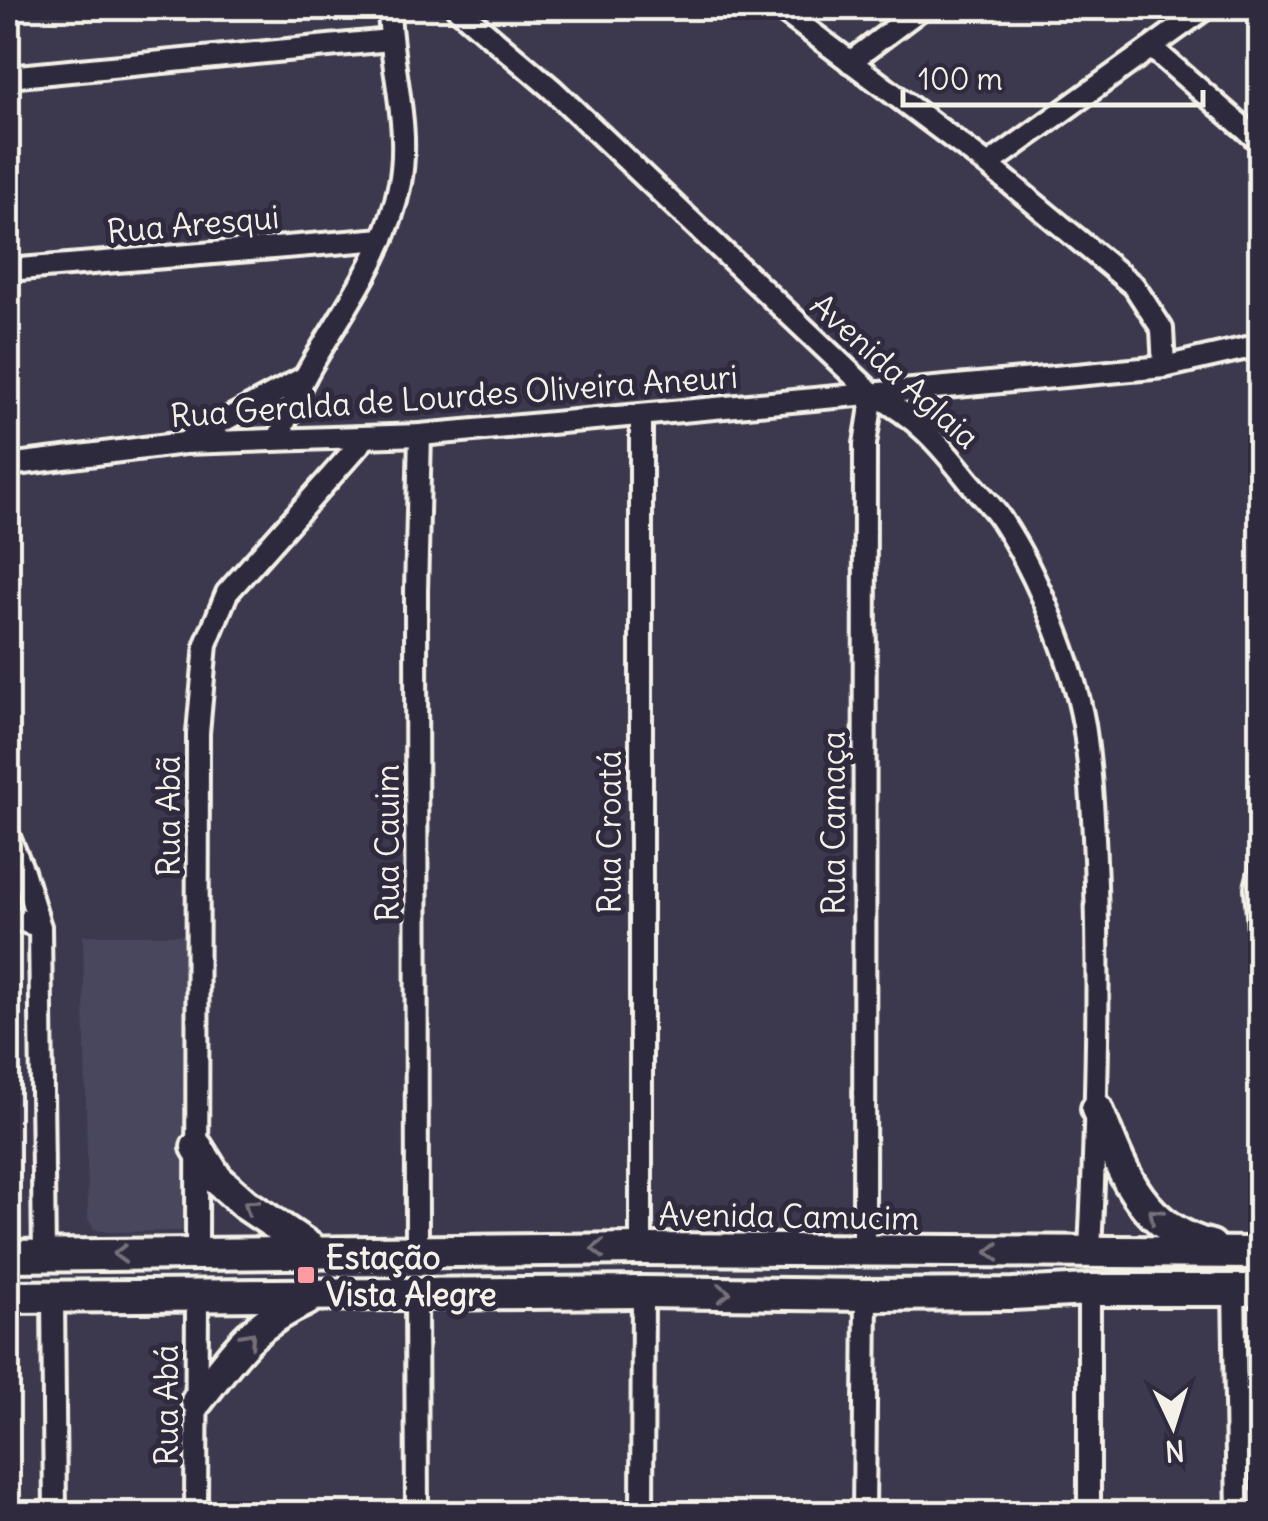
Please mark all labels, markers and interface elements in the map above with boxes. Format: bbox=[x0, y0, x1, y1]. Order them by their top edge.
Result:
scale bar bbox=[903, 45, 1203, 107]
text: 100 m bbox=[918, 60, 1003, 98]
street label: Rua Aresqui bbox=[105, 196, 281, 252]
street label: Avenida Aglaia bbox=[802, 285, 988, 457]
street label: Rua Geralda de Lourdes Oliveira Aneuri bbox=[169, 356, 739, 436]
street label: Rua Camaça bbox=[813, 731, 854, 915]
street label: Rua Croatá bbox=[589, 750, 630, 914]
street label: Rua Abã bbox=[148, 755, 189, 877]
street label: Rua Cauim bbox=[367, 764, 408, 922]
street label: Avenida Camucim bbox=[658, 1193, 920, 1239]
one-way arrow bbox=[243, 1200, 262, 1218]
one-way arrow bbox=[1148, 1208, 1167, 1226]
place label: Estação Vista Alegre bbox=[326, 1237, 497, 1315]
one-way arrow bbox=[589, 1238, 604, 1260]
one-way arrow bbox=[984, 1241, 1000, 1263]
one-way arrow bbox=[112, 1243, 128, 1265]
marker: Estação Vista Alegre bbox=[295, 1264, 317, 1286]
one-way arrow bbox=[716, 1282, 732, 1304]
one-way arrow bbox=[237, 1331, 255, 1350]
street label: Rua Abá bbox=[146, 1344, 187, 1466]
north arrow bbox=[1123, 1376, 1223, 1476]
text: N bbox=[1164, 1432, 1186, 1470]

